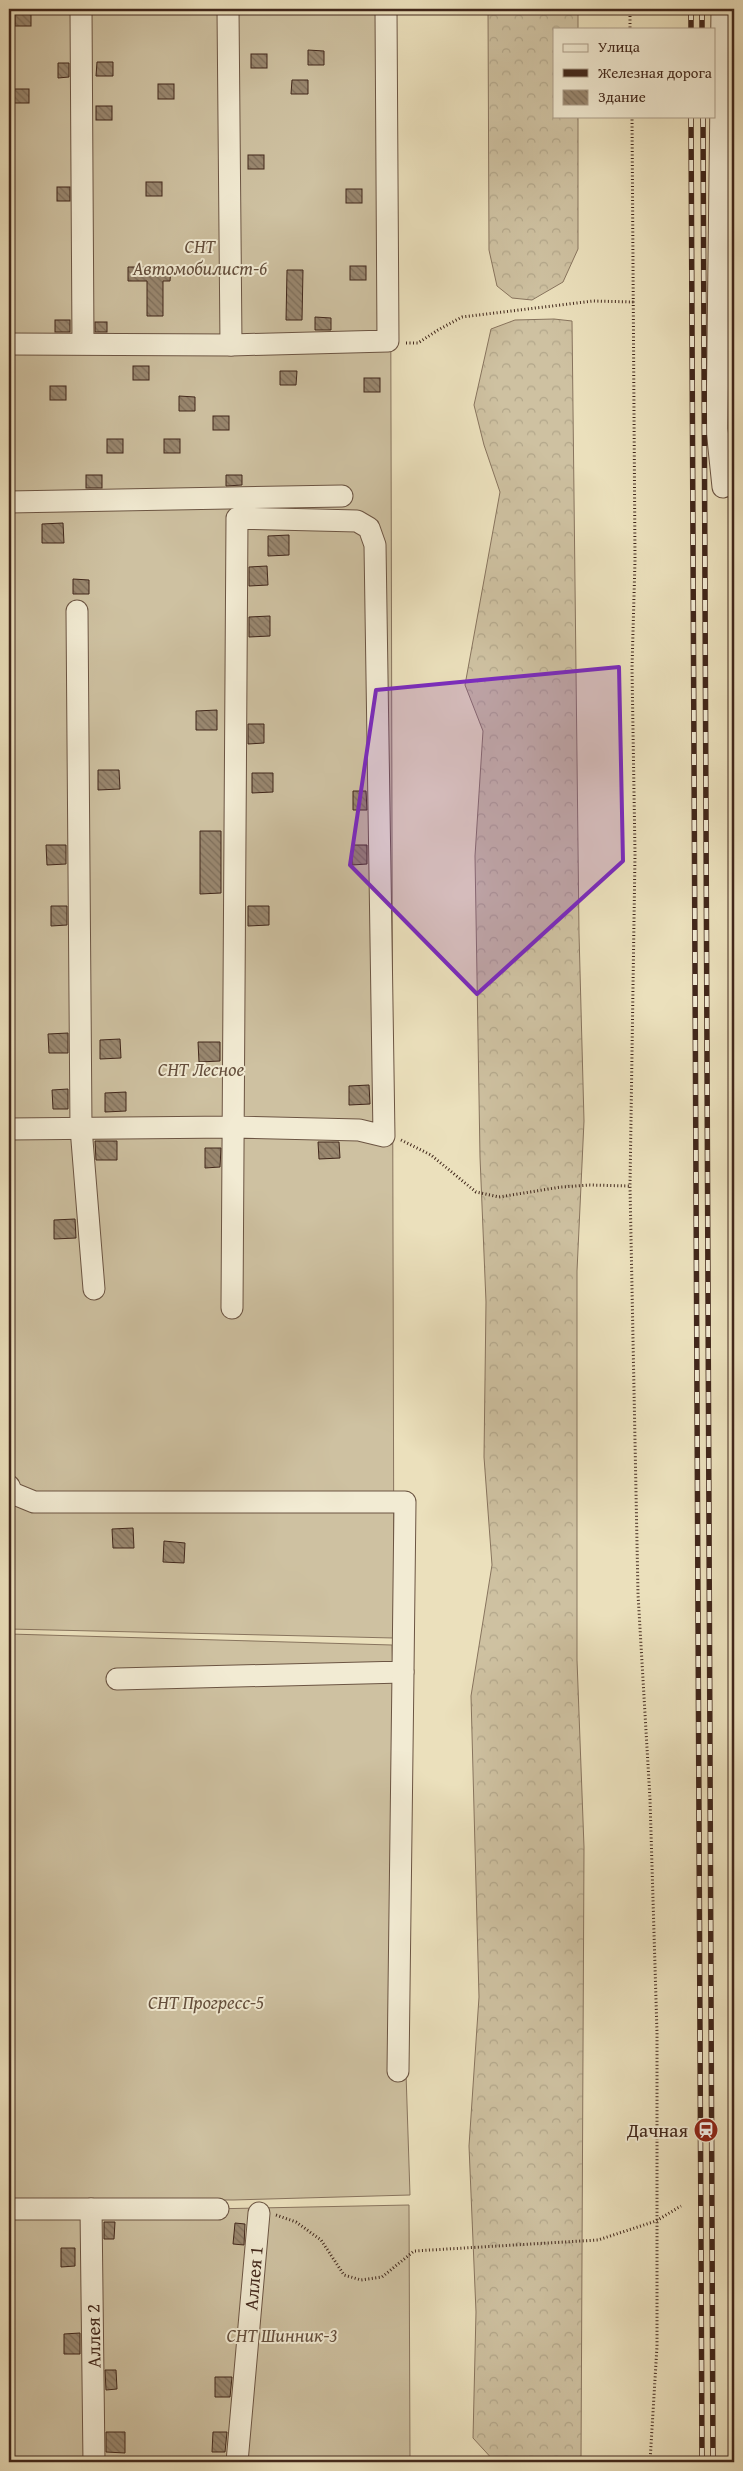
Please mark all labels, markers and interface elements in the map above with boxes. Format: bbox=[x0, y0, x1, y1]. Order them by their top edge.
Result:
legend bbox=[553, 28, 716, 118]
text: Улица bbox=[598, 36, 641, 57]
text: Железная дорога bbox=[597, 62, 713, 83]
text: Здание bbox=[598, 86, 646, 107]
park label: СНТ Автомобилист-6 bbox=[132, 232, 267, 282]
park label: СНТ Лесное bbox=[158, 1055, 244, 1083]
park label: СНТ Прогресс-5 bbox=[148, 1988, 264, 2016]
place label: Дачная bbox=[626, 2116, 688, 2144]
station icon: Дачная bbox=[693, 2117, 719, 2143]
street label: Аллея 1 bbox=[236, 2245, 270, 2311]
street label: Аллея 2 bbox=[78, 2304, 108, 2368]
park label: СНТ Шинник-3 bbox=[226, 2321, 338, 2349]

